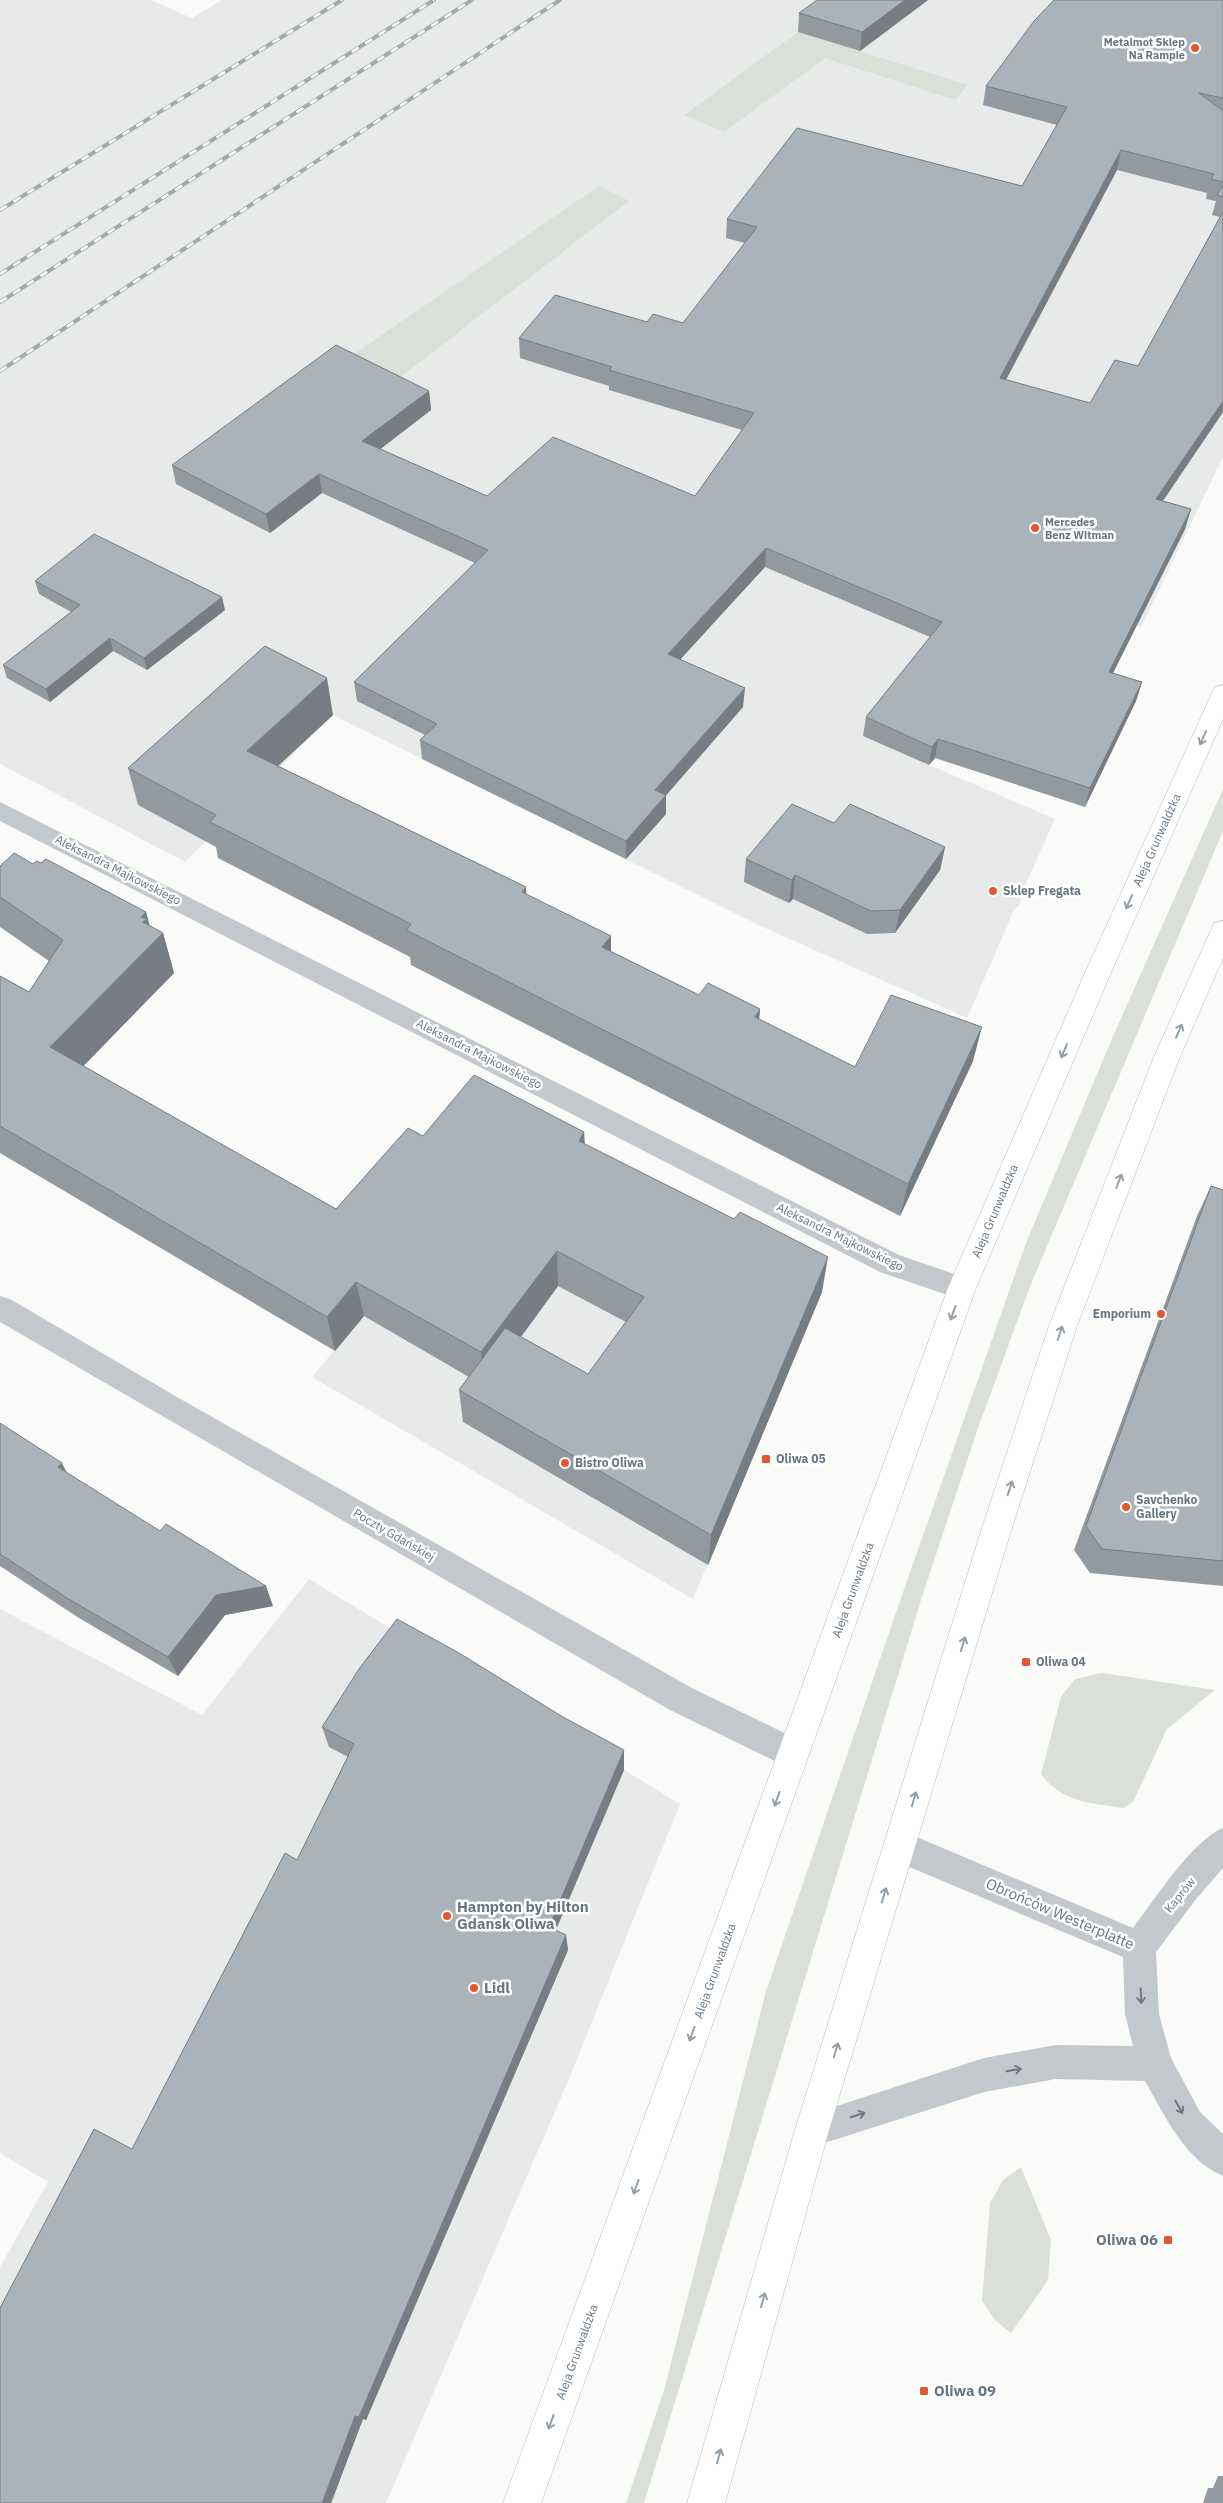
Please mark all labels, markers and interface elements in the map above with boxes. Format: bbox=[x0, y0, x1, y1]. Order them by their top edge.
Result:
place label: Metalmot Sklep Na Rampie bbox=[1104, 35, 1185, 62]
marker: Metalmot Sklep Na Rampie bbox=[1189, 42, 1201, 54]
place label: Mercedes Benz Witman bbox=[1045, 515, 1114, 542]
marker: Mercedes Benz Witman bbox=[1029, 522, 1041, 534]
one-way arrow bbox=[1198, 730, 1207, 745]
street label: Aleja Grunwaldzka bbox=[1129, 790, 1184, 889]
street label: Aleksandra Majkowskiego bbox=[53, 831, 184, 908]
place label: Sklep Fregata bbox=[1003, 883, 1081, 898]
marker: Sklep Fregata bbox=[987, 885, 999, 897]
one-way arrow bbox=[1124, 894, 1134, 909]
street label: Aleksandra Majkowskiego bbox=[414, 1015, 545, 1092]
one-way arrow bbox=[1174, 1024, 1184, 1039]
one-way arrow bbox=[1059, 1043, 1069, 1058]
street label: Aleja Grunwaldzka bbox=[968, 1161, 1021, 1260]
one-way arrow bbox=[1115, 1174, 1124, 1190]
street label: Aleksandra Majkowskiego bbox=[774, 1199, 906, 1274]
one-way arrow bbox=[948, 1305, 957, 1321]
place label: Emporium bbox=[1093, 1306, 1151, 1321]
marker: Emporium bbox=[1155, 1308, 1167, 1320]
one-way arrow bbox=[1056, 1325, 1066, 1341]
place label: Oliwa 05 bbox=[776, 1451, 826, 1466]
marker: Oliwa 05 bbox=[760, 1453, 772, 1465]
place label: Bistro Oliwa bbox=[575, 1455, 644, 1470]
marker: Bistro Oliwa bbox=[559, 1457, 571, 1469]
one-way arrow bbox=[1006, 1480, 1015, 1496]
place label: Savchenko Gallery bbox=[1136, 1492, 1197, 1521]
marker: Savchenko Gallery bbox=[1120, 1501, 1132, 1513]
street label: Poczty Gdańskiej bbox=[351, 1505, 438, 1564]
street label: Aleja Grunwaldzka bbox=[828, 1540, 877, 1639]
one-way arrow bbox=[959, 1637, 968, 1652]
place label: Oliwa 04 bbox=[1036, 1654, 1086, 1669]
marker: Oliwa 04 bbox=[1020, 1656, 1032, 1668]
one-way arrow bbox=[772, 1791, 781, 1807]
one-way arrow bbox=[910, 1791, 920, 1807]
street label: Obrońców Westerplatte bbox=[983, 1874, 1137, 1953]
street label: Kaprów bbox=[1161, 1874, 1198, 1915]
one-way arrow bbox=[880, 1887, 890, 1903]
place label: Hampton by Hilton Gdansk Oliwa bbox=[457, 1897, 589, 1933]
marker: Hampton by Hilton Gdansk Oliwa bbox=[441, 1910, 453, 1922]
street label: Aleja Grunwaldzka bbox=[690, 1921, 739, 2020]
place label: Lidl bbox=[484, 1978, 510, 1997]
marker: Lidl bbox=[468, 1982, 480, 1994]
one-way arrow bbox=[1136, 1988, 1146, 2004]
one-way arrow bbox=[687, 2026, 696, 2042]
one-way arrow bbox=[832, 2043, 842, 2059]
one-way arrow bbox=[1005, 2064, 1021, 2074]
one-way arrow bbox=[1174, 2099, 1184, 2114]
one-way arrow bbox=[850, 2110, 866, 2120]
one-way arrow bbox=[631, 2179, 640, 2194]
place label: Oliwa 06 bbox=[1096, 2230, 1158, 2249]
marker: Oliwa 06 bbox=[1162, 2234, 1174, 2246]
one-way arrow bbox=[759, 2292, 769, 2308]
street label: Aleja Grunwaldzka bbox=[552, 2302, 601, 2401]
place label: Oliwa 09 bbox=[934, 2381, 996, 2400]
marker: Oliwa 09 bbox=[918, 2385, 930, 2397]
one-way arrow bbox=[546, 2414, 555, 2429]
one-way arrow bbox=[715, 2449, 725, 2465]

